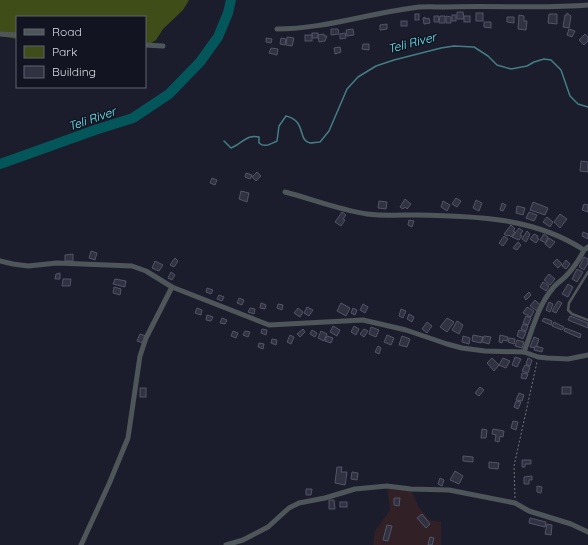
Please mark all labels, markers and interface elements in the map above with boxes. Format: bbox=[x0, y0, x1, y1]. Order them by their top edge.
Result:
legend bbox=[16, 16, 146, 88]
text: Road bbox=[52, 24, 82, 39]
water label: Teli River bbox=[386, 29, 439, 56]
text: Park bbox=[52, 44, 77, 59]
text: Building bbox=[52, 64, 96, 79]
water label: Teli River bbox=[66, 103, 119, 134]

